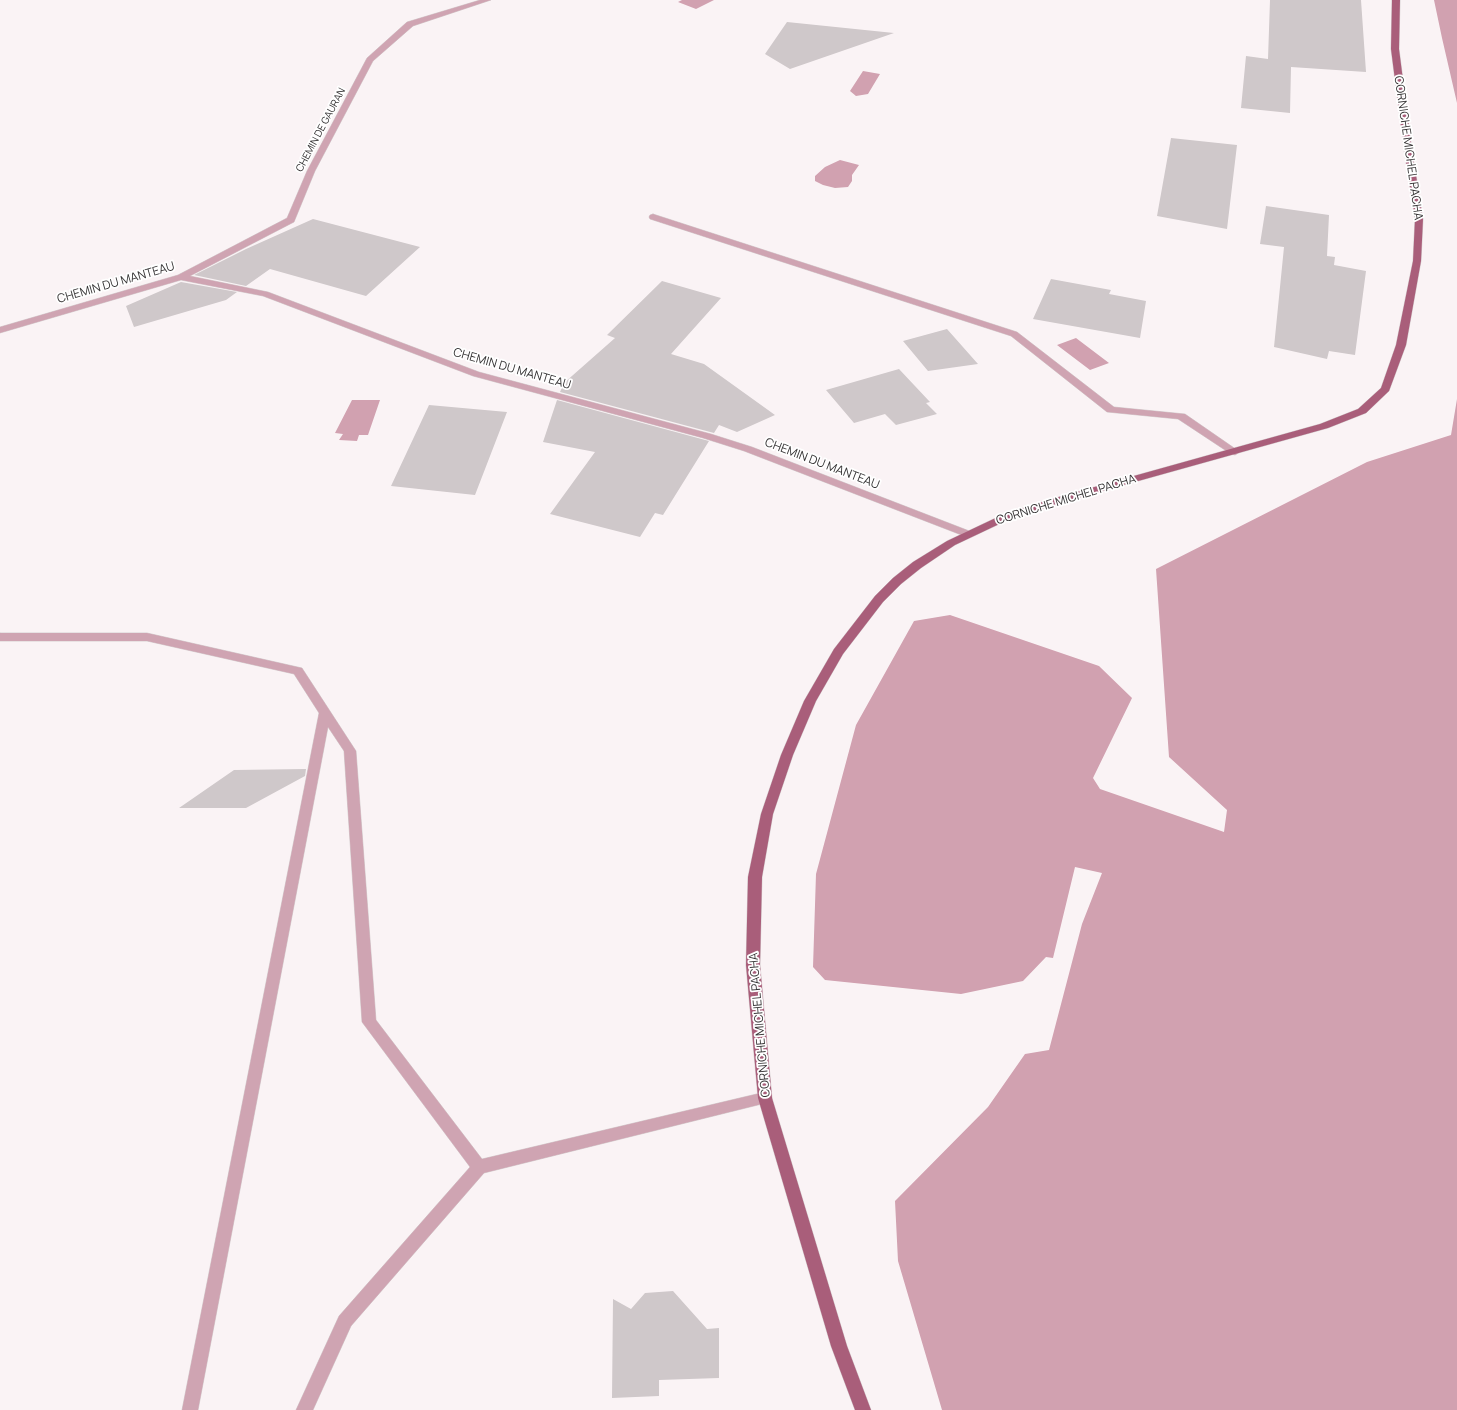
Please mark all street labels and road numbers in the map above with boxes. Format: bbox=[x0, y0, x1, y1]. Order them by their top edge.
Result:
street label: CORNICHE MICHEL PACHA bbox=[1391, 75, 1425, 221]
street label: CHEMIN DE GAURAN bbox=[294, 86, 348, 174]
street label: CHEMIN DU MANTEAU bbox=[56, 259, 176, 307]
street label: CHEMIN DU MANTEAU bbox=[452, 345, 572, 393]
street label: CHEMIN DU MANTEAU bbox=[763, 435, 881, 493]
street label: CORNICHE MICHEL PACHA bbox=[994, 472, 1138, 528]
street label: CORNICHE MICHEL PACHA bbox=[746, 952, 774, 1098]

